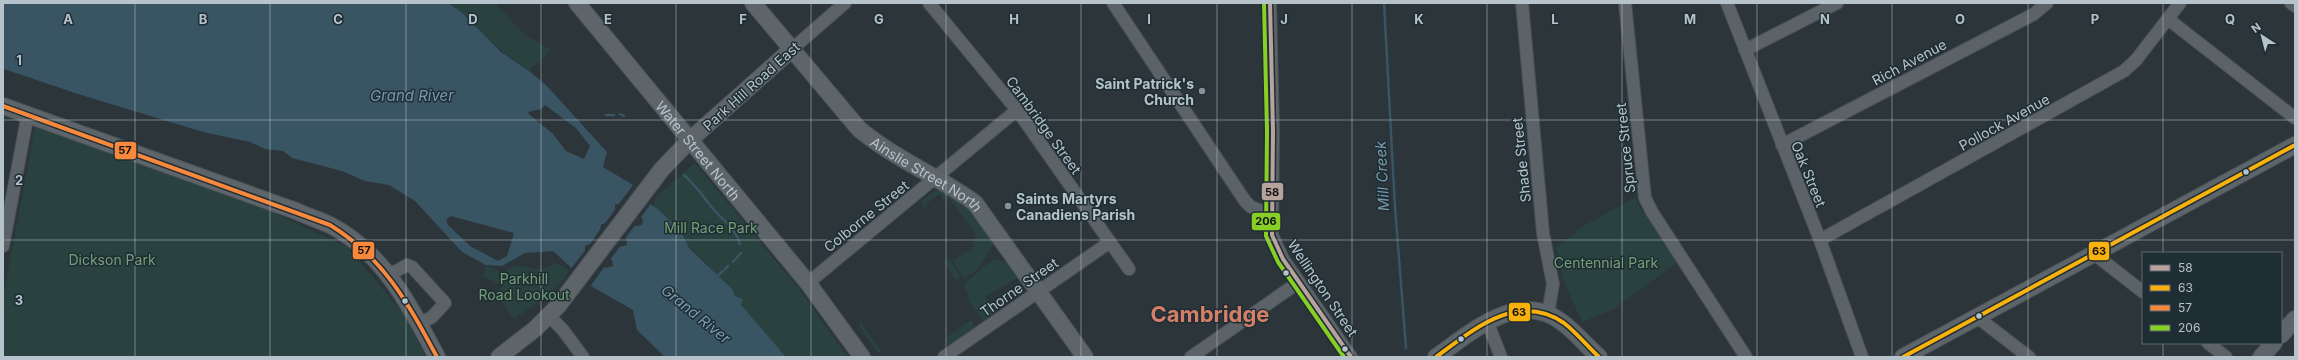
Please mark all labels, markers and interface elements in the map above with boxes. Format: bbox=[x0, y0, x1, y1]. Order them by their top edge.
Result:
text: A bbox=[63, 11, 73, 27]
text: B bbox=[199, 11, 208, 27]
text: C bbox=[333, 11, 343, 27]
text: D bbox=[468, 11, 478, 27]
text: E bbox=[604, 11, 612, 27]
text: F bbox=[739, 11, 747, 27]
text: G bbox=[874, 11, 884, 27]
text: H bbox=[1009, 11, 1019, 27]
text: I bbox=[1147, 11, 1151, 27]
text: J bbox=[1280, 11, 1288, 27]
text: K bbox=[1414, 11, 1424, 27]
text: L bbox=[1551, 11, 1559, 27]
text: M bbox=[1684, 11, 1696, 27]
text: N bbox=[1820, 11, 1830, 27]
text: O bbox=[1955, 11, 1965, 27]
text: P bbox=[2091, 11, 2099, 27]
text: Q bbox=[2225, 11, 2235, 27]
north arrow bbox=[2242, 16, 2282, 56]
text: N bbox=[2249, 20, 2264, 36]
street label: Rich Avenue bbox=[1869, 35, 1949, 89]
street label: Park Hill Road East bbox=[699, 38, 803, 134]
text: 1 bbox=[16, 52, 22, 68]
street label: Cambridge Street bbox=[1003, 73, 1085, 177]
place label: Saint Patrick's Church bbox=[1095, 75, 1194, 108]
water label: Grand River bbox=[370, 86, 454, 105]
marker: Saint Patrick's Church bbox=[1197, 86, 1207, 96]
street label: Pollock Avenue bbox=[1956, 90, 2052, 154]
street label: Water Street North bbox=[653, 97, 744, 203]
street label: Spruce Street bbox=[1612, 102, 1638, 194]
street label: Shade Street bbox=[1508, 116, 1534, 203]
street label: Ainslie Street North bbox=[868, 133, 986, 214]
street label: Oak Street bbox=[1788, 139, 1830, 210]
water label: Mill Creek bbox=[1371, 140, 1393, 212]
line badge: 57 bbox=[114, 141, 137, 160]
text: 57 bbox=[118, 143, 132, 157]
unlabelled marker bbox=[2241, 167, 2251, 177]
text: 2 bbox=[15, 172, 23, 188]
street label: Colborne Street bbox=[820, 176, 912, 255]
line badge: 58 bbox=[1261, 182, 1284, 201]
text: 58 bbox=[1265, 185, 1279, 199]
place label: Saints Martyrs Canadiens Parish bbox=[1016, 190, 1135, 223]
marker: Saints Martyrs Canadiens Parish bbox=[1003, 201, 1013, 211]
line badge: 206 bbox=[1251, 212, 1281, 231]
text: 206 bbox=[1255, 214, 1277, 228]
park label: Mill Race Park bbox=[664, 219, 758, 236]
street label: Wellington Street bbox=[1284, 236, 1362, 340]
line badge: 57 bbox=[352, 241, 375, 260]
line badge: 63 bbox=[2088, 241, 2110, 261]
text: 57 bbox=[357, 243, 371, 257]
text: 63 bbox=[2092, 244, 2106, 258]
park label: Dickson Park bbox=[68, 251, 156, 268]
legend bbox=[2142, 252, 2282, 344]
street label: Thorne Street bbox=[977, 254, 1062, 320]
park label: Centennial Park bbox=[1554, 254, 1658, 271]
text: 58 bbox=[2178, 260, 2193, 275]
unlabelled marker bbox=[1281, 268, 1291, 278]
park label: Parkhill Road Lookout bbox=[478, 270, 570, 303]
water label: Grand River bbox=[657, 280, 735, 348]
text: 63 bbox=[2178, 280, 2193, 295]
text: 3 bbox=[15, 292, 23, 308]
unlabelled marker bbox=[400, 296, 410, 306]
text: 57 bbox=[2178, 300, 2192, 315]
district label: Cambridge bbox=[1151, 301, 1269, 327]
line badge: 63 bbox=[1508, 302, 1531, 322]
text: 63 bbox=[1512, 305, 1526, 319]
unlabelled marker bbox=[1974, 311, 1984, 321]
text: 206 bbox=[2178, 320, 2200, 335]
unlabelled marker bbox=[1456, 334, 1466, 344]
unlabelled marker bbox=[1340, 344, 1350, 354]

